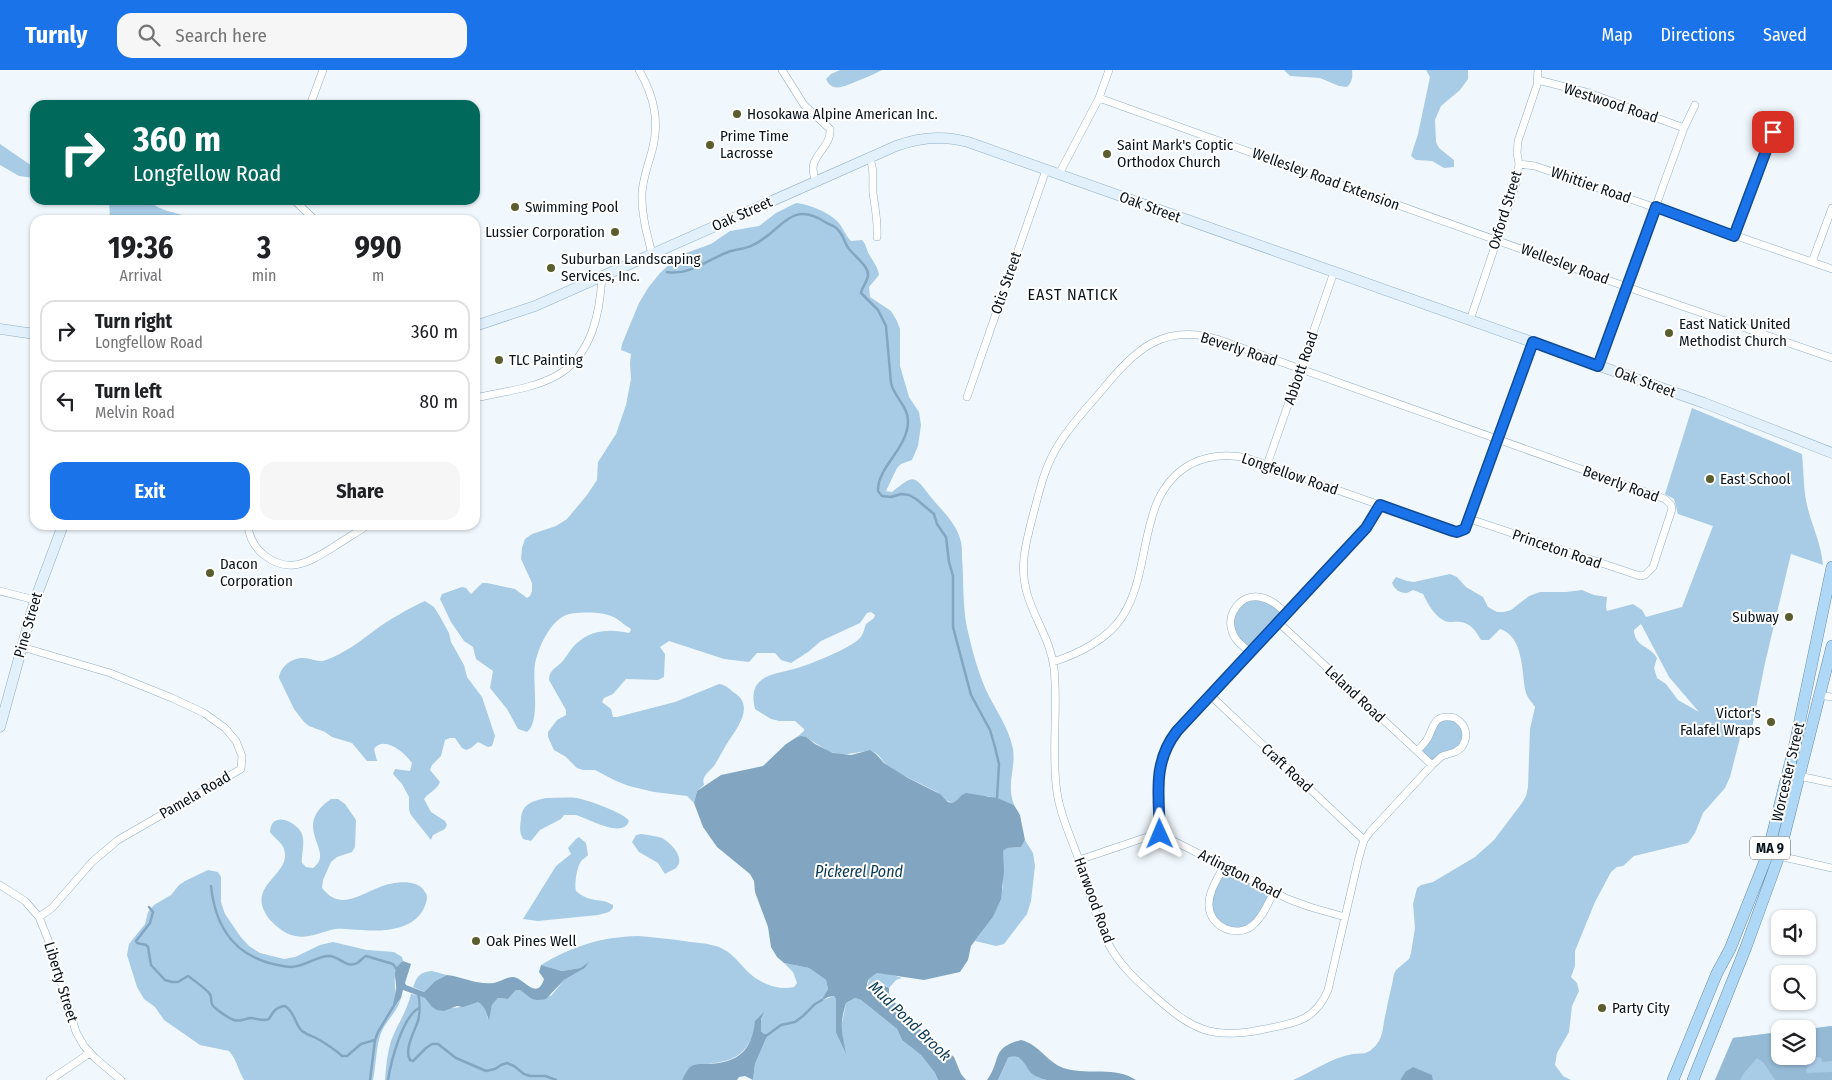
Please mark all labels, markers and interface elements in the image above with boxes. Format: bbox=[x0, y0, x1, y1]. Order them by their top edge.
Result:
search box bbox=[117, 13, 467, 58]
text: Turnly bbox=[25, 21, 87, 49]
icon: search bbox=[135, 21, 163, 49]
text: Search here bbox=[175, 24, 267, 47]
text: Map bbox=[1601, 24, 1633, 46]
text: Directions bbox=[1661, 24, 1735, 46]
text: Saved bbox=[1763, 24, 1807, 46]
street label: Westwood Road bbox=[1562, 79, 1660, 127]
place label: Hosokawa Alpine American Inc. bbox=[747, 105, 938, 123]
marker: Hosokawa Alpine American Inc. bbox=[731, 108, 743, 120]
pin bbox=[1752, 111, 1794, 153]
text: 360 m bbox=[133, 118, 221, 160]
icon: arrive bbox=[1759, 118, 1787, 146]
icon: right bbox=[50, 120, 115, 185]
place label: Prime Time Lacrosse bbox=[720, 127, 789, 162]
place label: Saint Mark's Coptic Orthodox Church bbox=[1117, 136, 1234, 171]
marker: Prime Time Lacrosse bbox=[704, 139, 716, 151]
street label: Wellesley Road Extension bbox=[1250, 144, 1402, 214]
marker: Saint Mark's Coptic Orthodox Church bbox=[1101, 148, 1113, 160]
text: Longfellow Road bbox=[133, 160, 281, 187]
street label: Whittier Road bbox=[1548, 163, 1634, 207]
street label: Oxford Street bbox=[1484, 168, 1526, 252]
street label: Oak Street bbox=[1117, 188, 1183, 226]
street label: Oak Street bbox=[709, 193, 775, 235]
place label: Swimming Pool bbox=[525, 198, 619, 216]
marker: Swimming Pool bbox=[509, 201, 521, 213]
place label: Lussier Corporation bbox=[485, 223, 605, 241]
marker: Lussier Corporation bbox=[609, 226, 621, 238]
text: 19:36 bbox=[108, 230, 174, 266]
text: 3 bbox=[257, 230, 271, 266]
text: 990 bbox=[355, 230, 402, 266]
street label: Wellesley Road bbox=[1518, 240, 1612, 288]
street label: Otis Street bbox=[987, 249, 1025, 317]
place label: Suburban Landscaping Services, Inc. bbox=[561, 250, 701, 285]
marker: Suburban Landscaping Services, Inc. bbox=[545, 262, 557, 274]
text: Arrival bbox=[120, 266, 162, 285]
text: min bbox=[252, 266, 276, 285]
text: m bbox=[372, 266, 384, 285]
district label: EAST NATICK bbox=[1027, 285, 1119, 304]
text: Turn right bbox=[95, 310, 172, 333]
place label: East Natick United Methodist Church bbox=[1679, 315, 1791, 350]
icon: right bbox=[52, 317, 80, 345]
text: 360 m bbox=[411, 320, 458, 343]
marker: East Natick United Methodist Church bbox=[1663, 327, 1675, 339]
street label: Beverly Road bbox=[1198, 328, 1280, 370]
street label: Abbott Road bbox=[1280, 329, 1322, 407]
text: Longfellow Road bbox=[95, 333, 203, 352]
place label: TLC Painting bbox=[509, 351, 583, 369]
marker: TLC Painting bbox=[493, 354, 505, 366]
street label: Oak Street bbox=[1612, 363, 1678, 401]
text: Turn left bbox=[95, 380, 162, 403]
icon: left bbox=[52, 387, 80, 415]
text: 80 m bbox=[420, 390, 458, 413]
text: Melvin Road bbox=[95, 403, 175, 422]
street label: Longfellow Road bbox=[1239, 449, 1341, 499]
button: Exit bbox=[50, 462, 250, 520]
button: Share bbox=[260, 462, 460, 520]
street label: Beverly Road bbox=[1580, 462, 1662, 506]
place label: East School bbox=[1720, 470, 1790, 488]
marker: East School bbox=[1704, 473, 1716, 485]
street label: Princeton Road bbox=[1510, 525, 1604, 573]
place label: Dacon Corporation bbox=[220, 555, 293, 590]
marker: Dacon Corporation bbox=[204, 567, 216, 579]
street label: Pine Street bbox=[10, 590, 46, 660]
place label: Subway bbox=[1732, 608, 1779, 626]
marker: Subway bbox=[1783, 611, 1795, 623]
street label: Leland Road bbox=[1321, 662, 1389, 726]
place label: Victor's Falafel Wraps bbox=[1680, 704, 1761, 739]
marker: Victor's Falafel Wraps bbox=[1765, 716, 1777, 728]
street label: Worcester Street bbox=[1768, 720, 1808, 823]
street label: Craft Road bbox=[1258, 740, 1316, 796]
street label: Pamela Road bbox=[156, 767, 234, 823]
position arrow bbox=[1133, 807, 1185, 859]
road number: MA 9 bbox=[1750, 836, 1790, 860]
street label: Arlington Road bbox=[1195, 845, 1285, 903]
street label: Harwood Road bbox=[1070, 855, 1118, 945]
water label: Pickerel Pond bbox=[815, 862, 904, 881]
map controls bbox=[1771, 910, 1816, 1065]
button: sound bbox=[1771, 910, 1816, 955]
place label: Oak Pines Well bbox=[486, 932, 576, 950]
marker: Oak Pines Well bbox=[470, 935, 482, 947]
street label: Liberty Street bbox=[40, 940, 82, 1024]
button: search bbox=[1771, 965, 1816, 1010]
water label: Mud Pond Brook bbox=[865, 977, 955, 1065]
place label: Party City bbox=[1612, 999, 1670, 1017]
marker: Party City bbox=[1596, 1002, 1608, 1014]
button: layers bbox=[1771, 1020, 1816, 1065]

